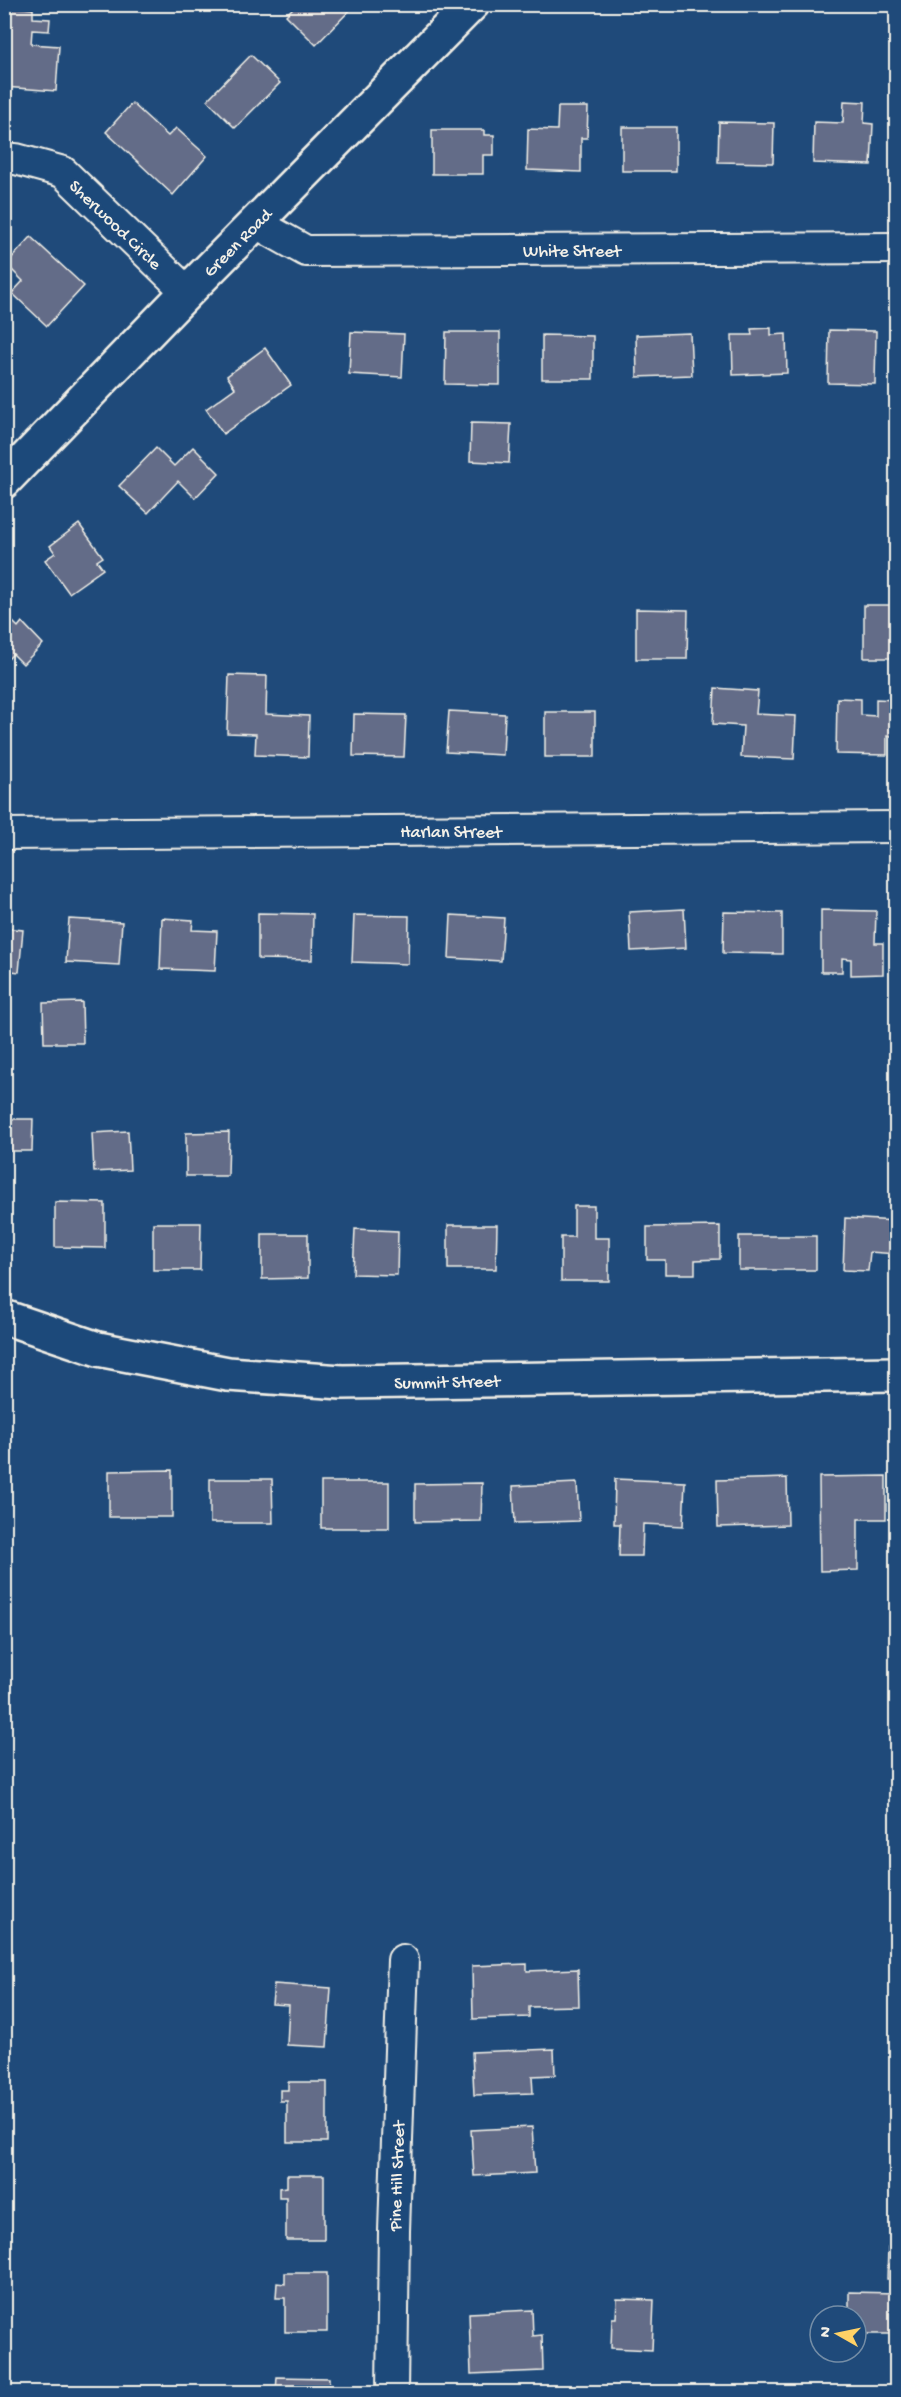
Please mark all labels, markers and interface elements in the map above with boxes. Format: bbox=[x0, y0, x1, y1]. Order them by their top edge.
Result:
street label: Sherwood Circle bbox=[64, 176, 165, 276]
street label: Green Road bbox=[200, 204, 278, 282]
street label: White Street bbox=[523, 242, 623, 263]
street label: Harlan Street bbox=[400, 823, 503, 844]
street label: Summit Street bbox=[394, 1372, 502, 1395]
street label: Pine Hill Street bbox=[386, 2119, 411, 2233]
north arrow bbox=[808, 2304, 868, 2364]
text: N bbox=[816, 2325, 837, 2339]

